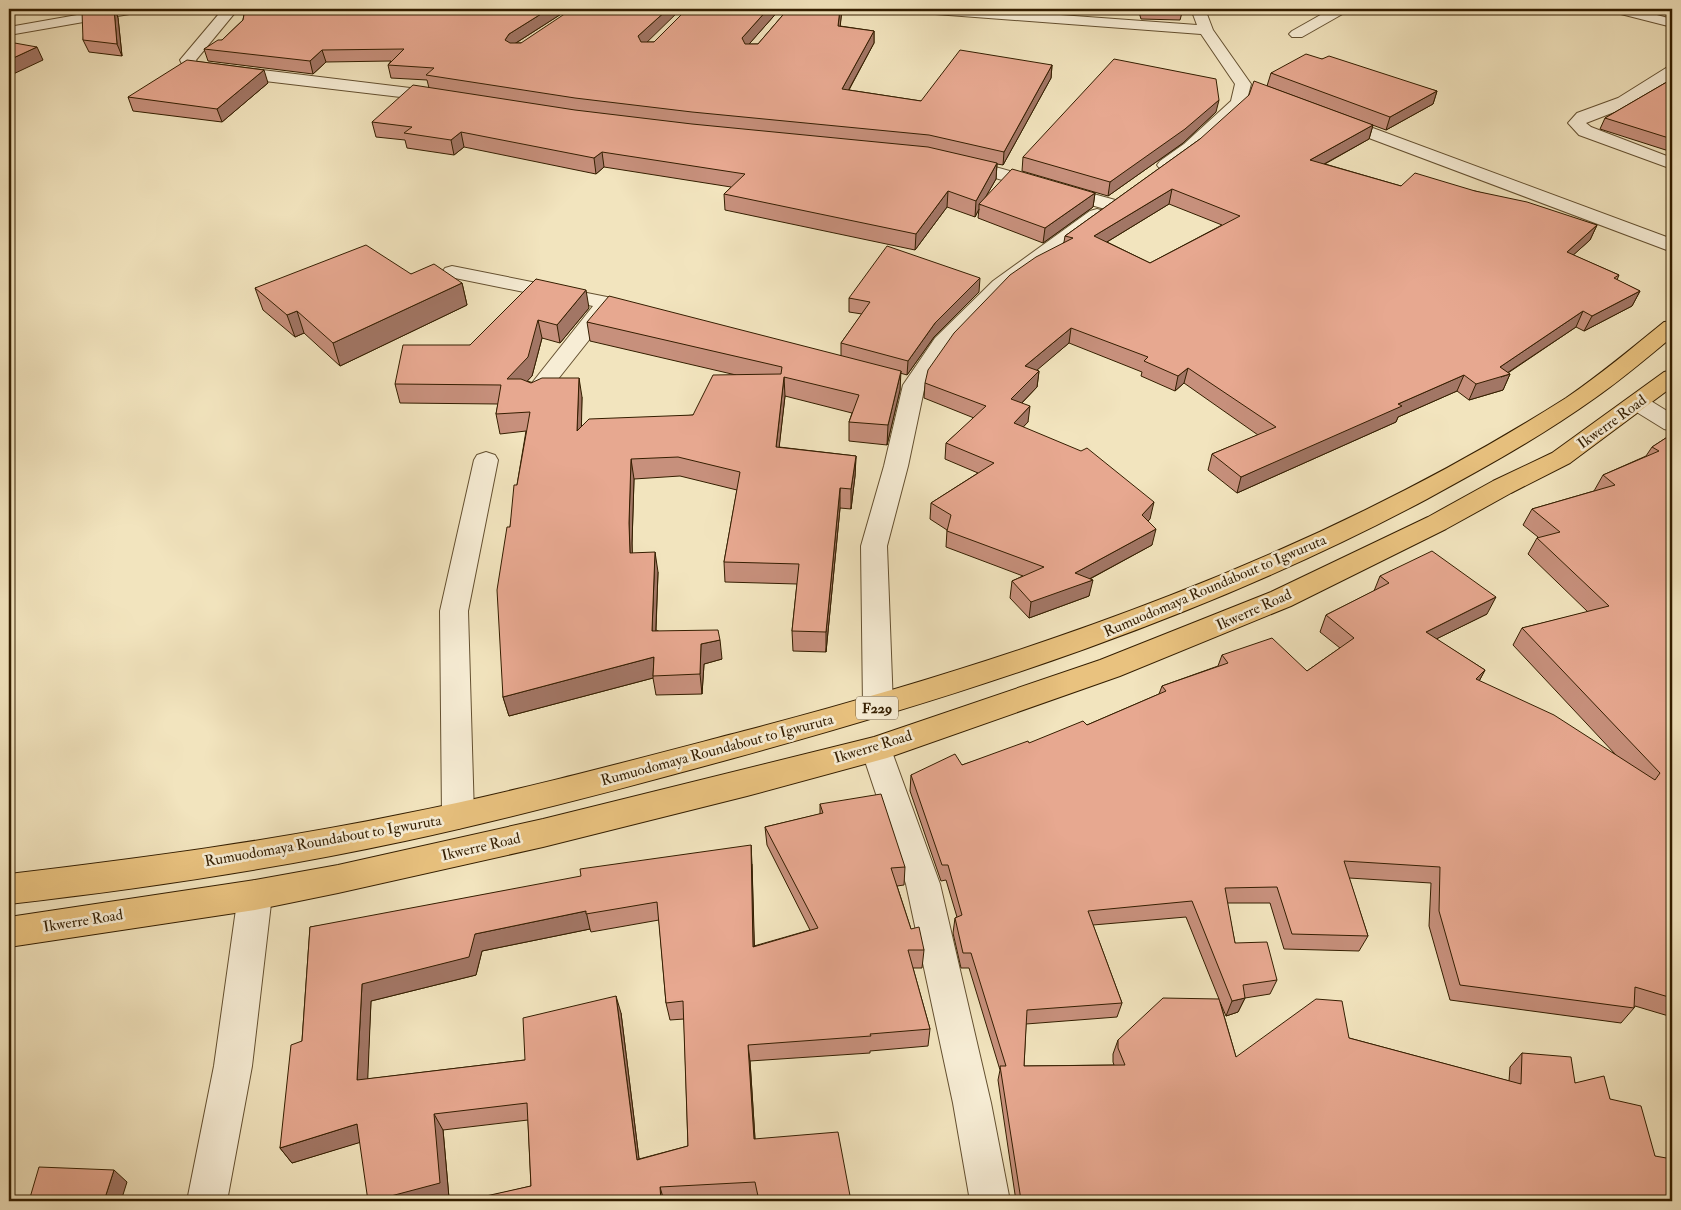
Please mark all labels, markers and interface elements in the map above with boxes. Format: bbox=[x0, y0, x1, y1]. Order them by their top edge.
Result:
street label: Ikwerre Road bbox=[1574, 390, 1651, 453]
street label: Rumuodomaya Roundabout to Igwuruta bbox=[1101, 530, 1330, 642]
street label: Ikwerre Road bbox=[1213, 585, 1295, 635]
road number: F229 bbox=[856, 696, 898, 720]
street label: Rumuodomaya Roundabout to Igwuruta bbox=[599, 710, 836, 790]
street label: Ikwerre Road bbox=[832, 726, 915, 768]
street label: Rumuodomaya Roundabout to Igwuruta bbox=[203, 811, 444, 871]
street label: Ikwerre Road bbox=[440, 829, 523, 865]
street label: Ikwerre Road bbox=[42, 905, 125, 937]

